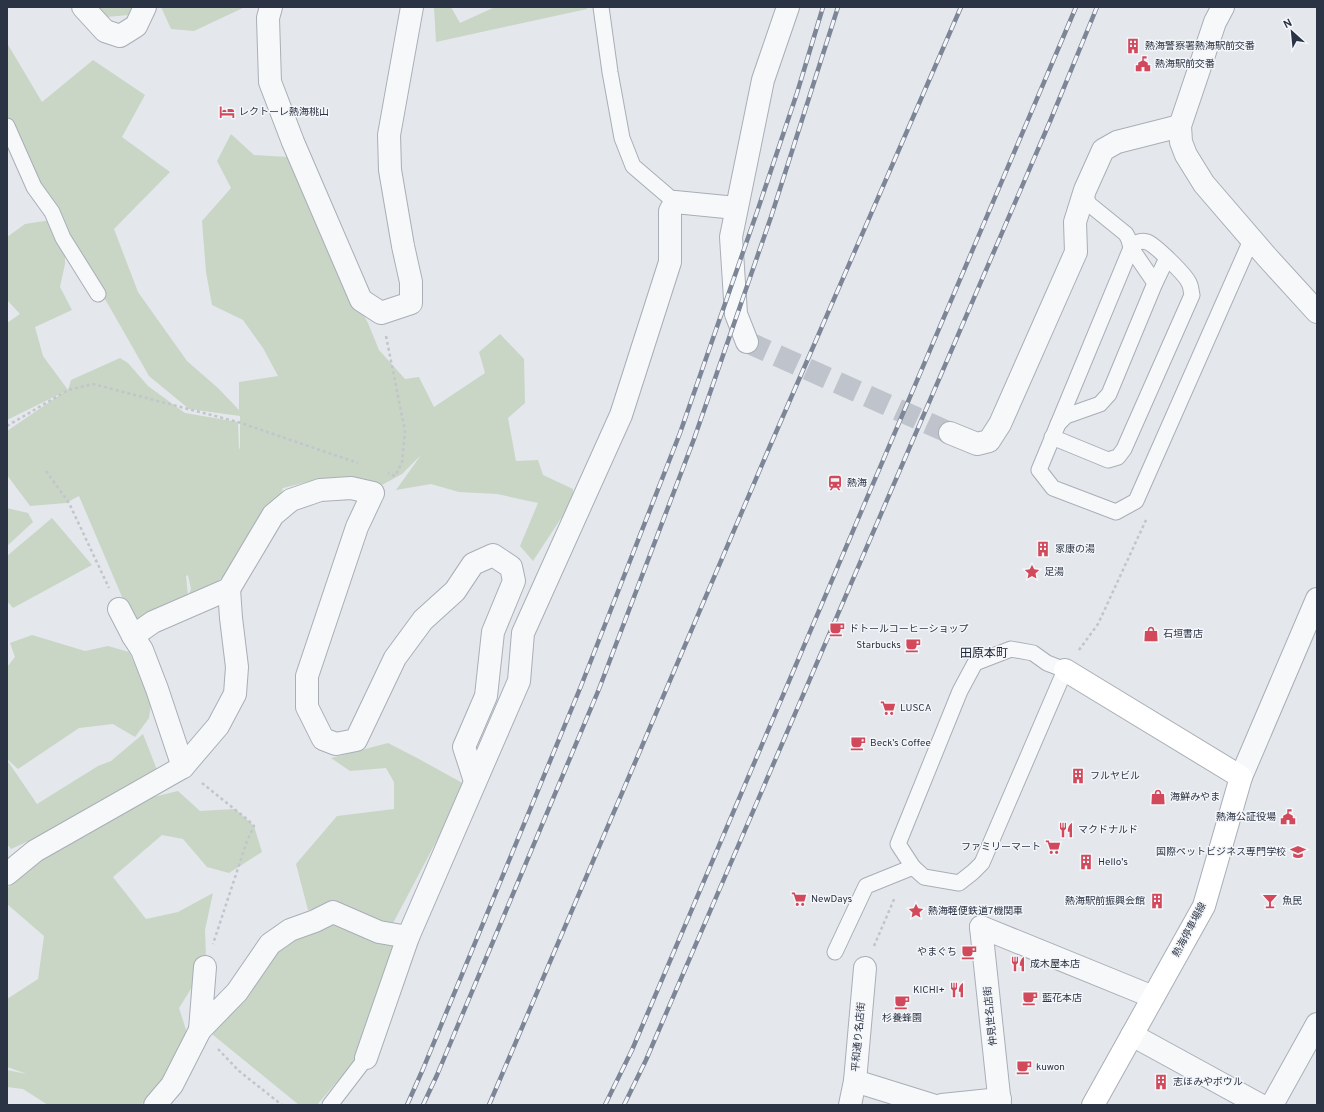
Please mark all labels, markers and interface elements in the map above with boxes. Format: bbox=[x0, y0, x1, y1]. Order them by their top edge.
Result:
north arrow bbox=[1272, 12, 1312, 52]
text: N bbox=[1281, 16, 1295, 32]
building icon: 熱海警察署熱海駅前交番 bbox=[1124, 37, 1142, 55]
place label: 熱海警察署熱海駅前交番 bbox=[1145, 40, 1255, 53]
public building icon: 熱海駅前交番 bbox=[1134, 55, 1152, 73]
place label: 熱海駅前交番 bbox=[1155, 58, 1215, 71]
hotel icon: レクトーレ熱海桃山 bbox=[218, 103, 236, 121]
place label: レクトーレ熱海桃山 bbox=[239, 106, 329, 119]
station icon: 熱海 bbox=[826, 474, 844, 492]
place label: 熱海 bbox=[847, 477, 867, 490]
building icon: 家康の湯 bbox=[1034, 540, 1052, 558]
place label: 家康の湯 bbox=[1055, 543, 1095, 556]
place icon: 足湯 bbox=[1023, 563, 1041, 581]
place label: 足湯 bbox=[1044, 566, 1064, 579]
cafe icon: ドトールコーヒーショップ bbox=[828, 620, 846, 638]
place label: ドトールコーヒーショップ bbox=[849, 623, 969, 636]
shop icon: 石垣書店 bbox=[1142, 625, 1160, 643]
place label: 石垣書店 bbox=[1163, 628, 1203, 641]
cafe icon: Starbucks bbox=[904, 636, 922, 654]
place label: Starbucks bbox=[856, 639, 901, 652]
district label: 田原本町 bbox=[960, 646, 1008, 662]
supermarket icon: LUSCA bbox=[879, 699, 897, 717]
place label: LUSCA bbox=[900, 702, 932, 715]
cafe icon: Beck’s Coffee bbox=[849, 734, 867, 752]
place label: Beck’s Coffee bbox=[870, 737, 931, 750]
building icon: フルヤビル bbox=[1069, 767, 1087, 785]
place label: フルヤビル bbox=[1090, 770, 1140, 783]
shop icon: 海鮮みやま bbox=[1149, 788, 1167, 806]
place label: 海鮮みやま bbox=[1170, 791, 1220, 804]
public building icon: 熱海公証役場 bbox=[1279, 808, 1297, 826]
place label: 熱海公証役場 bbox=[1216, 811, 1276, 824]
restaurant icon: マクドナルド bbox=[1057, 821, 1075, 839]
place label: マクドナルド bbox=[1078, 824, 1138, 837]
supermarket icon: ファミリーマート bbox=[1044, 838, 1062, 856]
place label: ファミリーマート bbox=[961, 841, 1041, 854]
school or university icon: 国際ペットビジネス専門学校 bbox=[1289, 843, 1307, 861]
place label: 国際ペットビジネス専門学校 bbox=[1156, 846, 1286, 859]
building icon: Hello's bbox=[1077, 853, 1095, 871]
place label: Hello's bbox=[1098, 856, 1128, 869]
supermarket icon: NewDays bbox=[790, 890, 808, 908]
building icon: 熱海駅前振興会館 bbox=[1148, 892, 1166, 910]
bar icon: 魚民 bbox=[1261, 892, 1279, 910]
place label: NewDays bbox=[811, 893, 853, 906]
place label: 熱海駅前振興会館 bbox=[1065, 895, 1145, 908]
place label: 魚民 bbox=[1282, 895, 1302, 908]
street label: 熱海停車場線 bbox=[1170, 900, 1210, 960]
place icon: 熱海軽便鉄道7機関車 bbox=[907, 902, 925, 920]
place label: 熱海軽便鉄道7機関車 bbox=[928, 905, 1023, 918]
cafe icon: やまぐち bbox=[960, 943, 978, 961]
place label: やまぐち bbox=[917, 946, 957, 959]
restaurant icon: 成木屋本店 bbox=[1009, 955, 1027, 973]
place label: 成木屋本店 bbox=[1030, 958, 1080, 971]
restaurant icon: KICHI+ bbox=[948, 981, 966, 999]
place label: KICHI+ bbox=[913, 984, 945, 997]
street label: 仲見世名店街 bbox=[981, 985, 1001, 1047]
cafe icon: 藍花本店 bbox=[1021, 989, 1039, 1007]
place label: 藍花本店 bbox=[1042, 992, 1082, 1005]
cafe icon: 杉養蜂園 bbox=[893, 993, 911, 1011]
street label: 平和通り名店街 bbox=[849, 1002, 869, 1072]
place label: 杉養蜂園 bbox=[882, 1012, 922, 1025]
cafe icon: kuwon bbox=[1015, 1058, 1033, 1076]
place label: kuwon bbox=[1036, 1061, 1065, 1074]
building icon: 志ほみやボウル bbox=[1152, 1073, 1170, 1091]
place label: 志ほみやボウル bbox=[1173, 1076, 1243, 1089]

